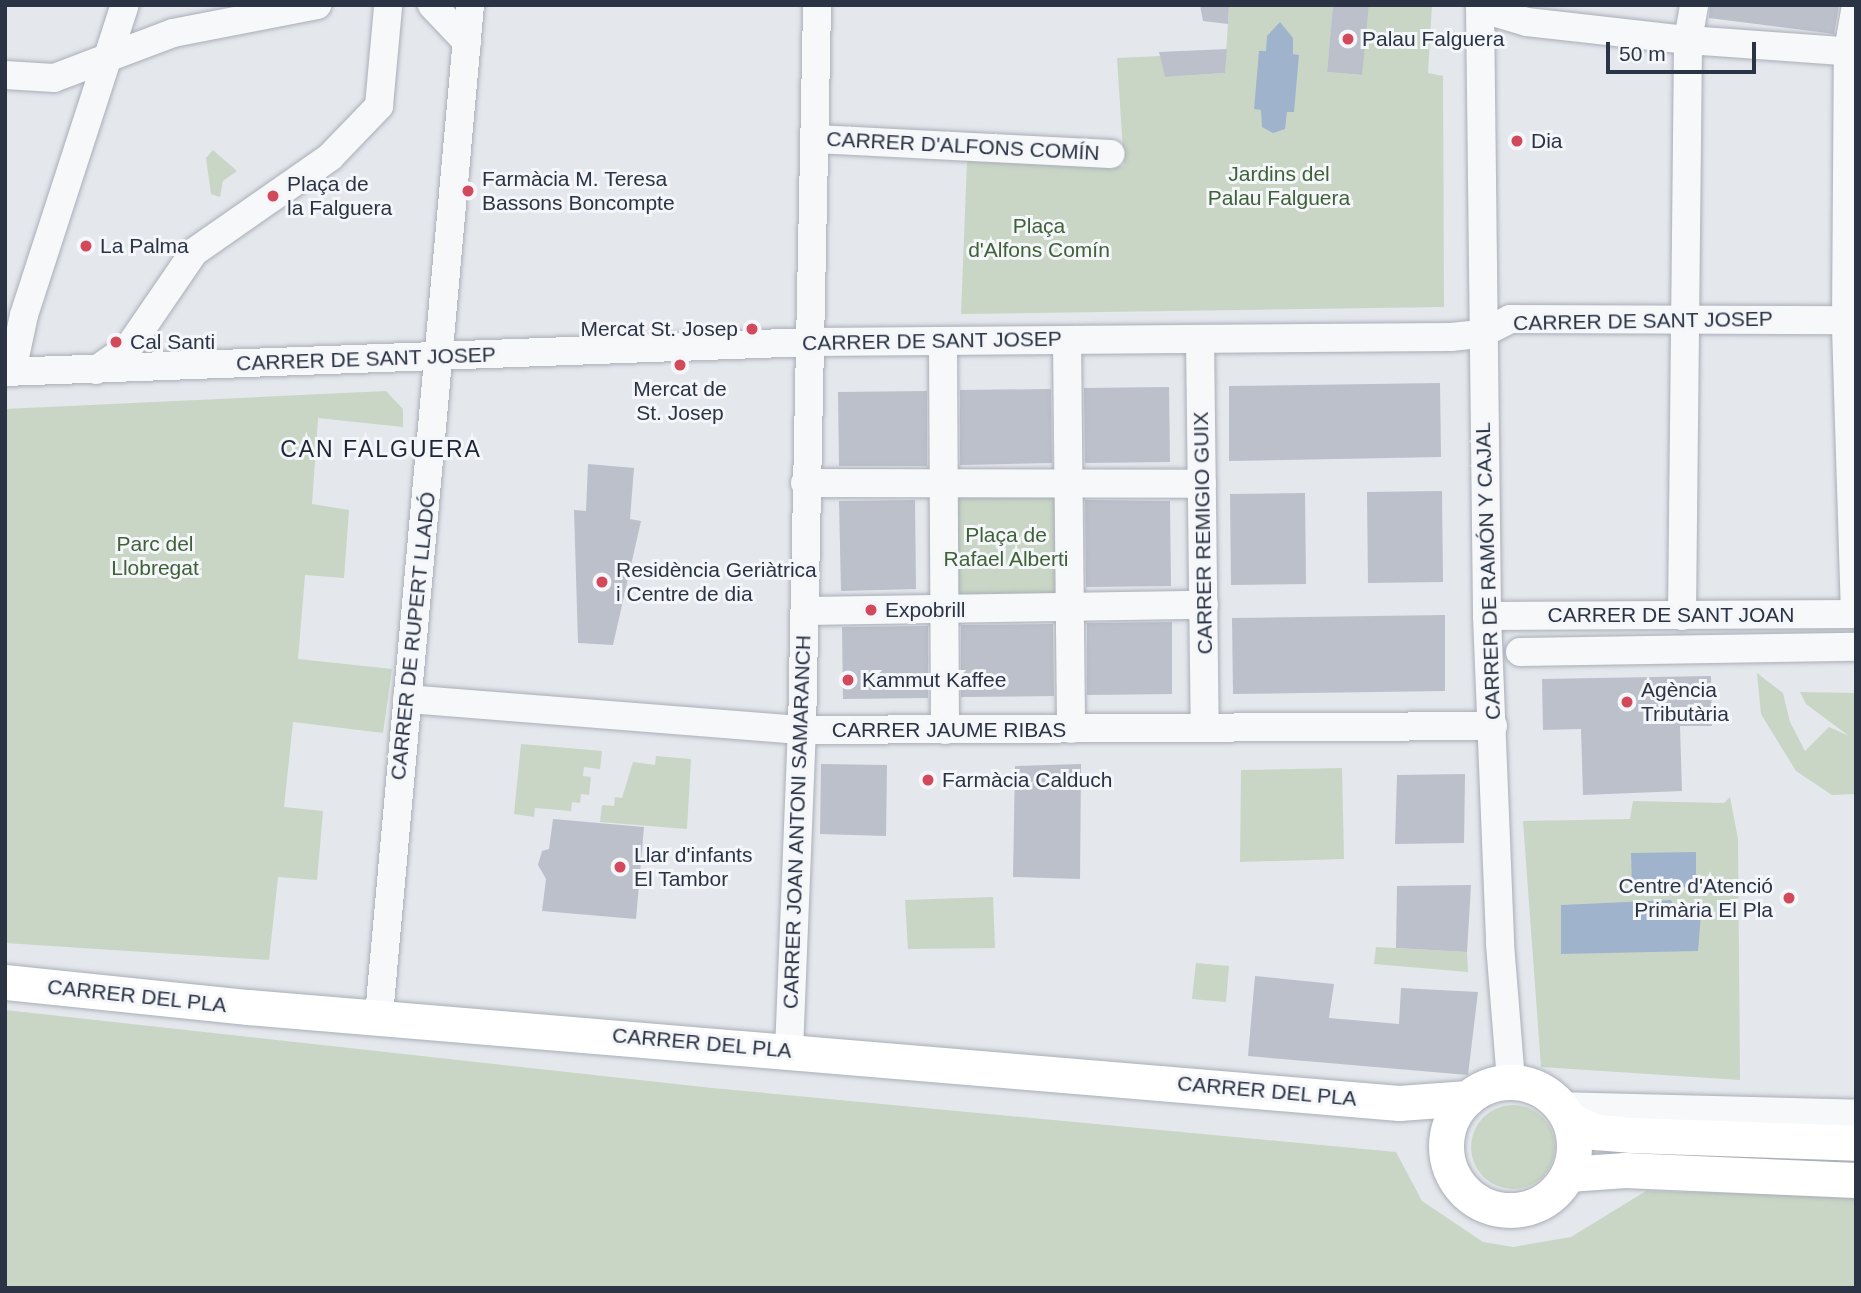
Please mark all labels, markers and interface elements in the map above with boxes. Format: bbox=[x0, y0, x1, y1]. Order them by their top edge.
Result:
place label: Palau Falguera bbox=[1362, 26, 1504, 52]
scale bar bbox=[1609, 28, 1759, 72]
marker: Palau Falguera bbox=[1340, 31, 1356, 47]
text: 50 m bbox=[1619, 42, 1666, 65]
street label: CARRER D'ALFONS COMÍN bbox=[826, 126, 1100, 166]
place label: Dia bbox=[1531, 128, 1563, 154]
marker: Dia bbox=[1509, 133, 1525, 149]
park label: Jardins del Palau Falguera bbox=[1208, 161, 1350, 211]
place label: Farmàcia M. Teresa Bassons Boncompte bbox=[482, 166, 675, 216]
place label: Plaça de la Falguera bbox=[287, 171, 392, 221]
marker: Farmàcia M. Teresa Bassons Boncompte bbox=[460, 183, 476, 199]
marker: Plaça de la Falguera bbox=[265, 188, 281, 204]
park label: Plaça d'Alfons Comín bbox=[968, 213, 1110, 263]
place label: La Palma bbox=[100, 233, 189, 259]
marker: La Palma bbox=[78, 238, 94, 254]
street label: CARRER DE SANT JOSEP bbox=[1513, 306, 1773, 336]
place label: Mercat St. Josep bbox=[580, 316, 738, 342]
marker: Mercat St. Josep bbox=[744, 321, 760, 337]
street label: CARRER DE SANT JOSEP bbox=[802, 326, 1062, 356]
place label: Cal Santi bbox=[130, 329, 215, 355]
marker: Cal Santi bbox=[108, 334, 124, 350]
street label: CARRER DE SANT JOSEP bbox=[236, 342, 496, 376]
marker: Mercat de St. Josep bbox=[672, 357, 688, 373]
place label: Mercat de St. Josep bbox=[633, 376, 727, 426]
street label: CARRER REMIGIO GUIX bbox=[1188, 411, 1218, 655]
street label: CARRER DE RAMÓN Y CAJAL bbox=[1470, 421, 1506, 721]
district label: CAN FALGUERA bbox=[282, 435, 480, 463]
street label: CARRER DE RUPERT LLADÓ bbox=[385, 490, 441, 782]
park label: Plaça de Rafael Alberti bbox=[943, 522, 1069, 572]
park label: Parc del Llobregat bbox=[111, 531, 199, 581]
place label: Residència Geriàtrica i Centre de dia bbox=[616, 557, 817, 607]
marker: Residència Geriàtrica i Centre de dia bbox=[594, 574, 610, 590]
place label: Expobrill bbox=[885, 597, 966, 623]
marker: Expobrill bbox=[863, 602, 879, 618]
street label: CARRER DE SANT JOAN bbox=[1547, 602, 1795, 628]
street label: CARRER JOAN ANTONI SAMARANCH bbox=[778, 634, 816, 1010]
place label: Kammut Kaffee bbox=[862, 667, 1006, 693]
marker: Kammut Kaffee bbox=[840, 672, 856, 688]
place label: Agència Tributària bbox=[1641, 677, 1729, 727]
marker: Agència Tributària bbox=[1619, 694, 1635, 710]
street label: CARRER JAUME RIBAS bbox=[832, 717, 1066, 743]
place label: Farmàcia Calduch bbox=[942, 767, 1112, 793]
marker: Farmàcia Calduch bbox=[920, 772, 936, 788]
place label: Llar d'infants El Tambor bbox=[634, 842, 752, 892]
marker: Llar d'infants El Tambor bbox=[612, 859, 628, 875]
place label: Centre d'Atenció Primària El Pla bbox=[1618, 873, 1773, 923]
marker: Centre d'Atenció Primària El Pla bbox=[1779, 888, 1799, 908]
street label: CARRER DEL PLA bbox=[46, 974, 228, 1018]
street label: CARRER DEL PLA bbox=[611, 1023, 793, 1063]
street label: CARRER DEL PLA bbox=[1176, 1071, 1358, 1111]

